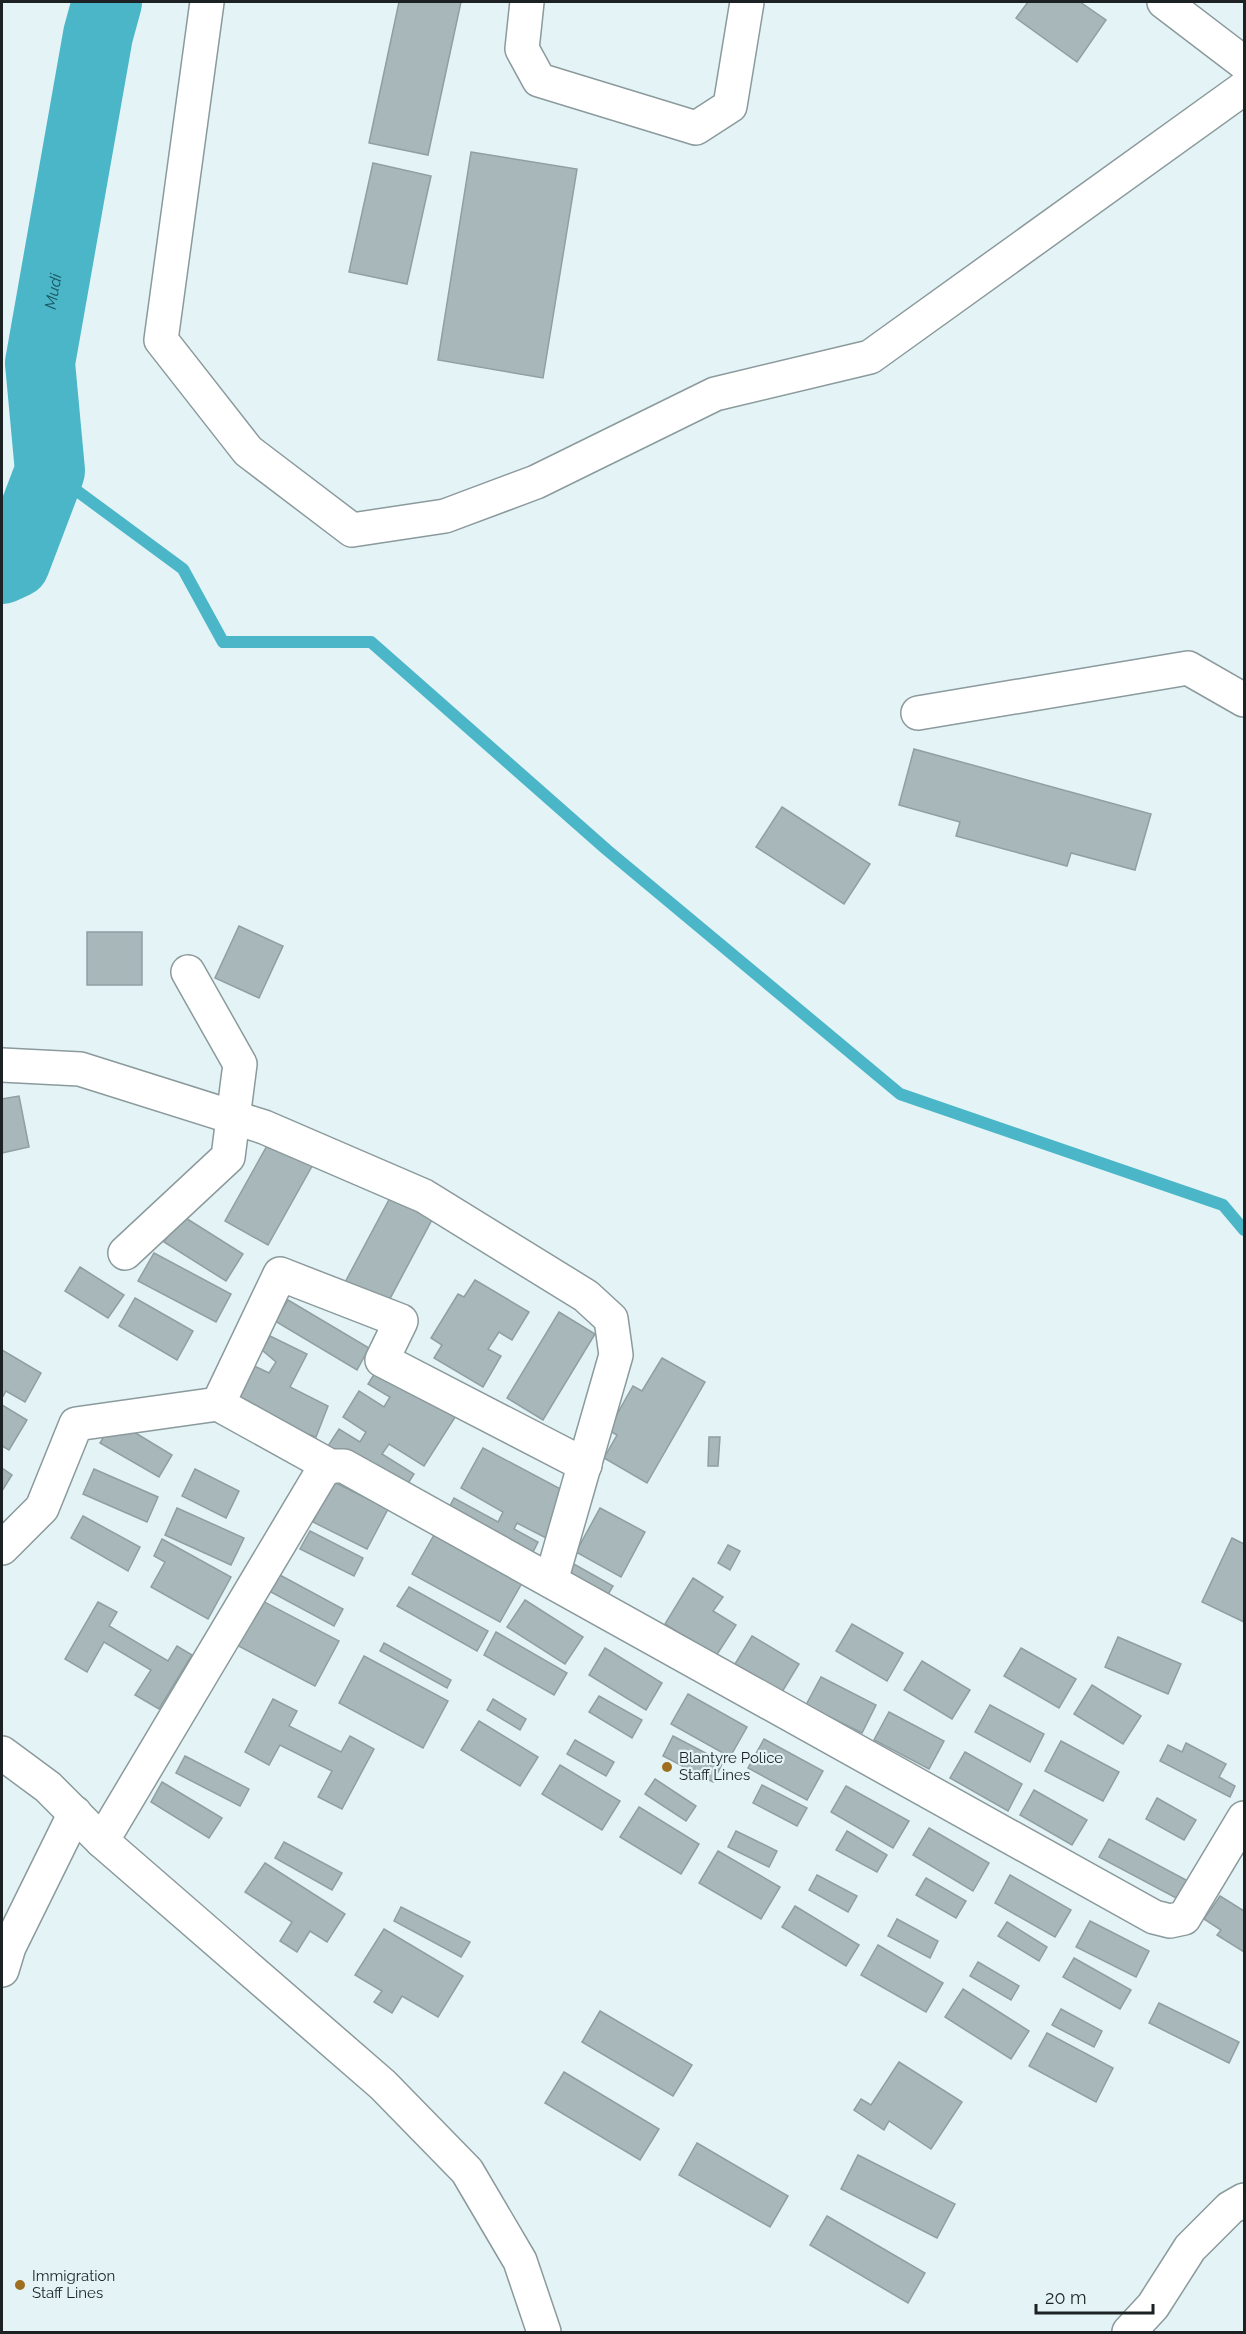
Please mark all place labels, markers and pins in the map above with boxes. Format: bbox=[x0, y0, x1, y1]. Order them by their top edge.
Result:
place label: Blantyre Police Staff Lines bbox=[679, 1749, 783, 1784]
marker: Blantyre Police Staff Lines bbox=[660, 1760, 674, 1774]
place label: Immigration Staff Lines bbox=[32, 2267, 115, 2302]
marker: Immigration Staff Lines bbox=[13, 2278, 27, 2292]

